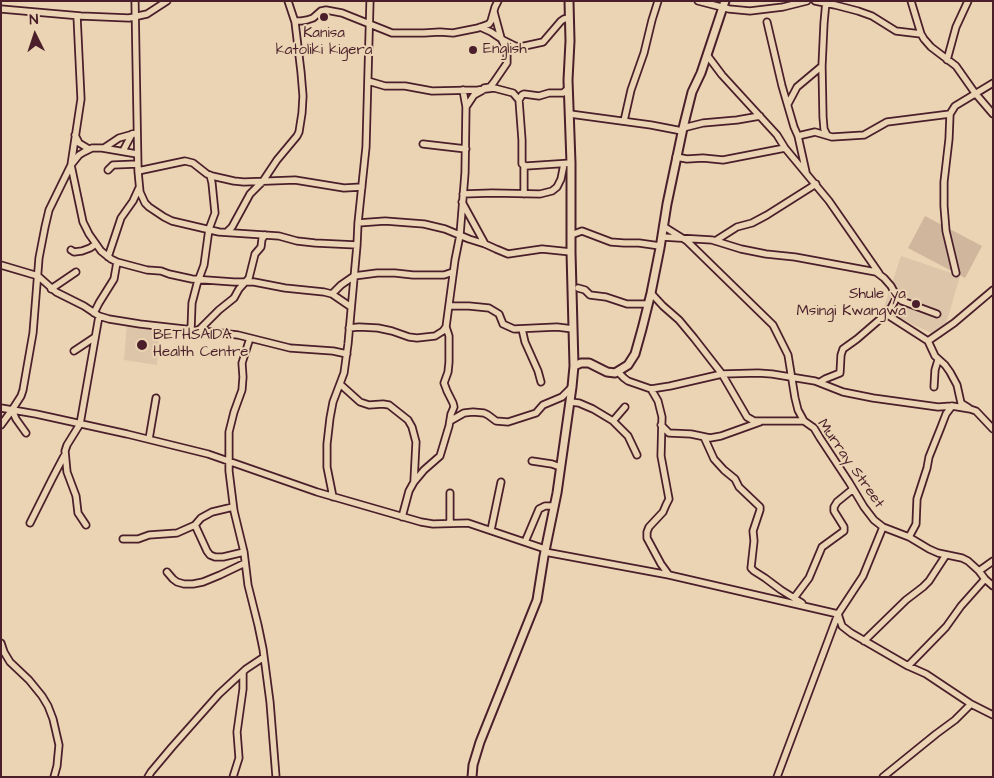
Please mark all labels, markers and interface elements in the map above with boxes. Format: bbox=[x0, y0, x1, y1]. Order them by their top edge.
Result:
north arrow bbox=[10, 10, 60, 60]
text: N bbox=[29, 10, 39, 30]
marker: Kanisa katoliki kigera bbox=[318, 11, 330, 23]
place label: Kanisa katoliki kigera bbox=[276, 25, 372, 60]
place label: English bbox=[483, 41, 527, 59]
marker: English bbox=[467, 44, 479, 56]
place label: Shule ya Msingi Kwangwa bbox=[796, 286, 906, 321]
marker: Shule ya Msingi Kwangwa bbox=[910, 298, 922, 310]
place label: BETHSAIDA Health Centre bbox=[153, 327, 248, 362]
marker: BETHSAIDA Health Centre bbox=[135, 338, 149, 352]
street label: Murray Street bbox=[813, 416, 887, 512]

